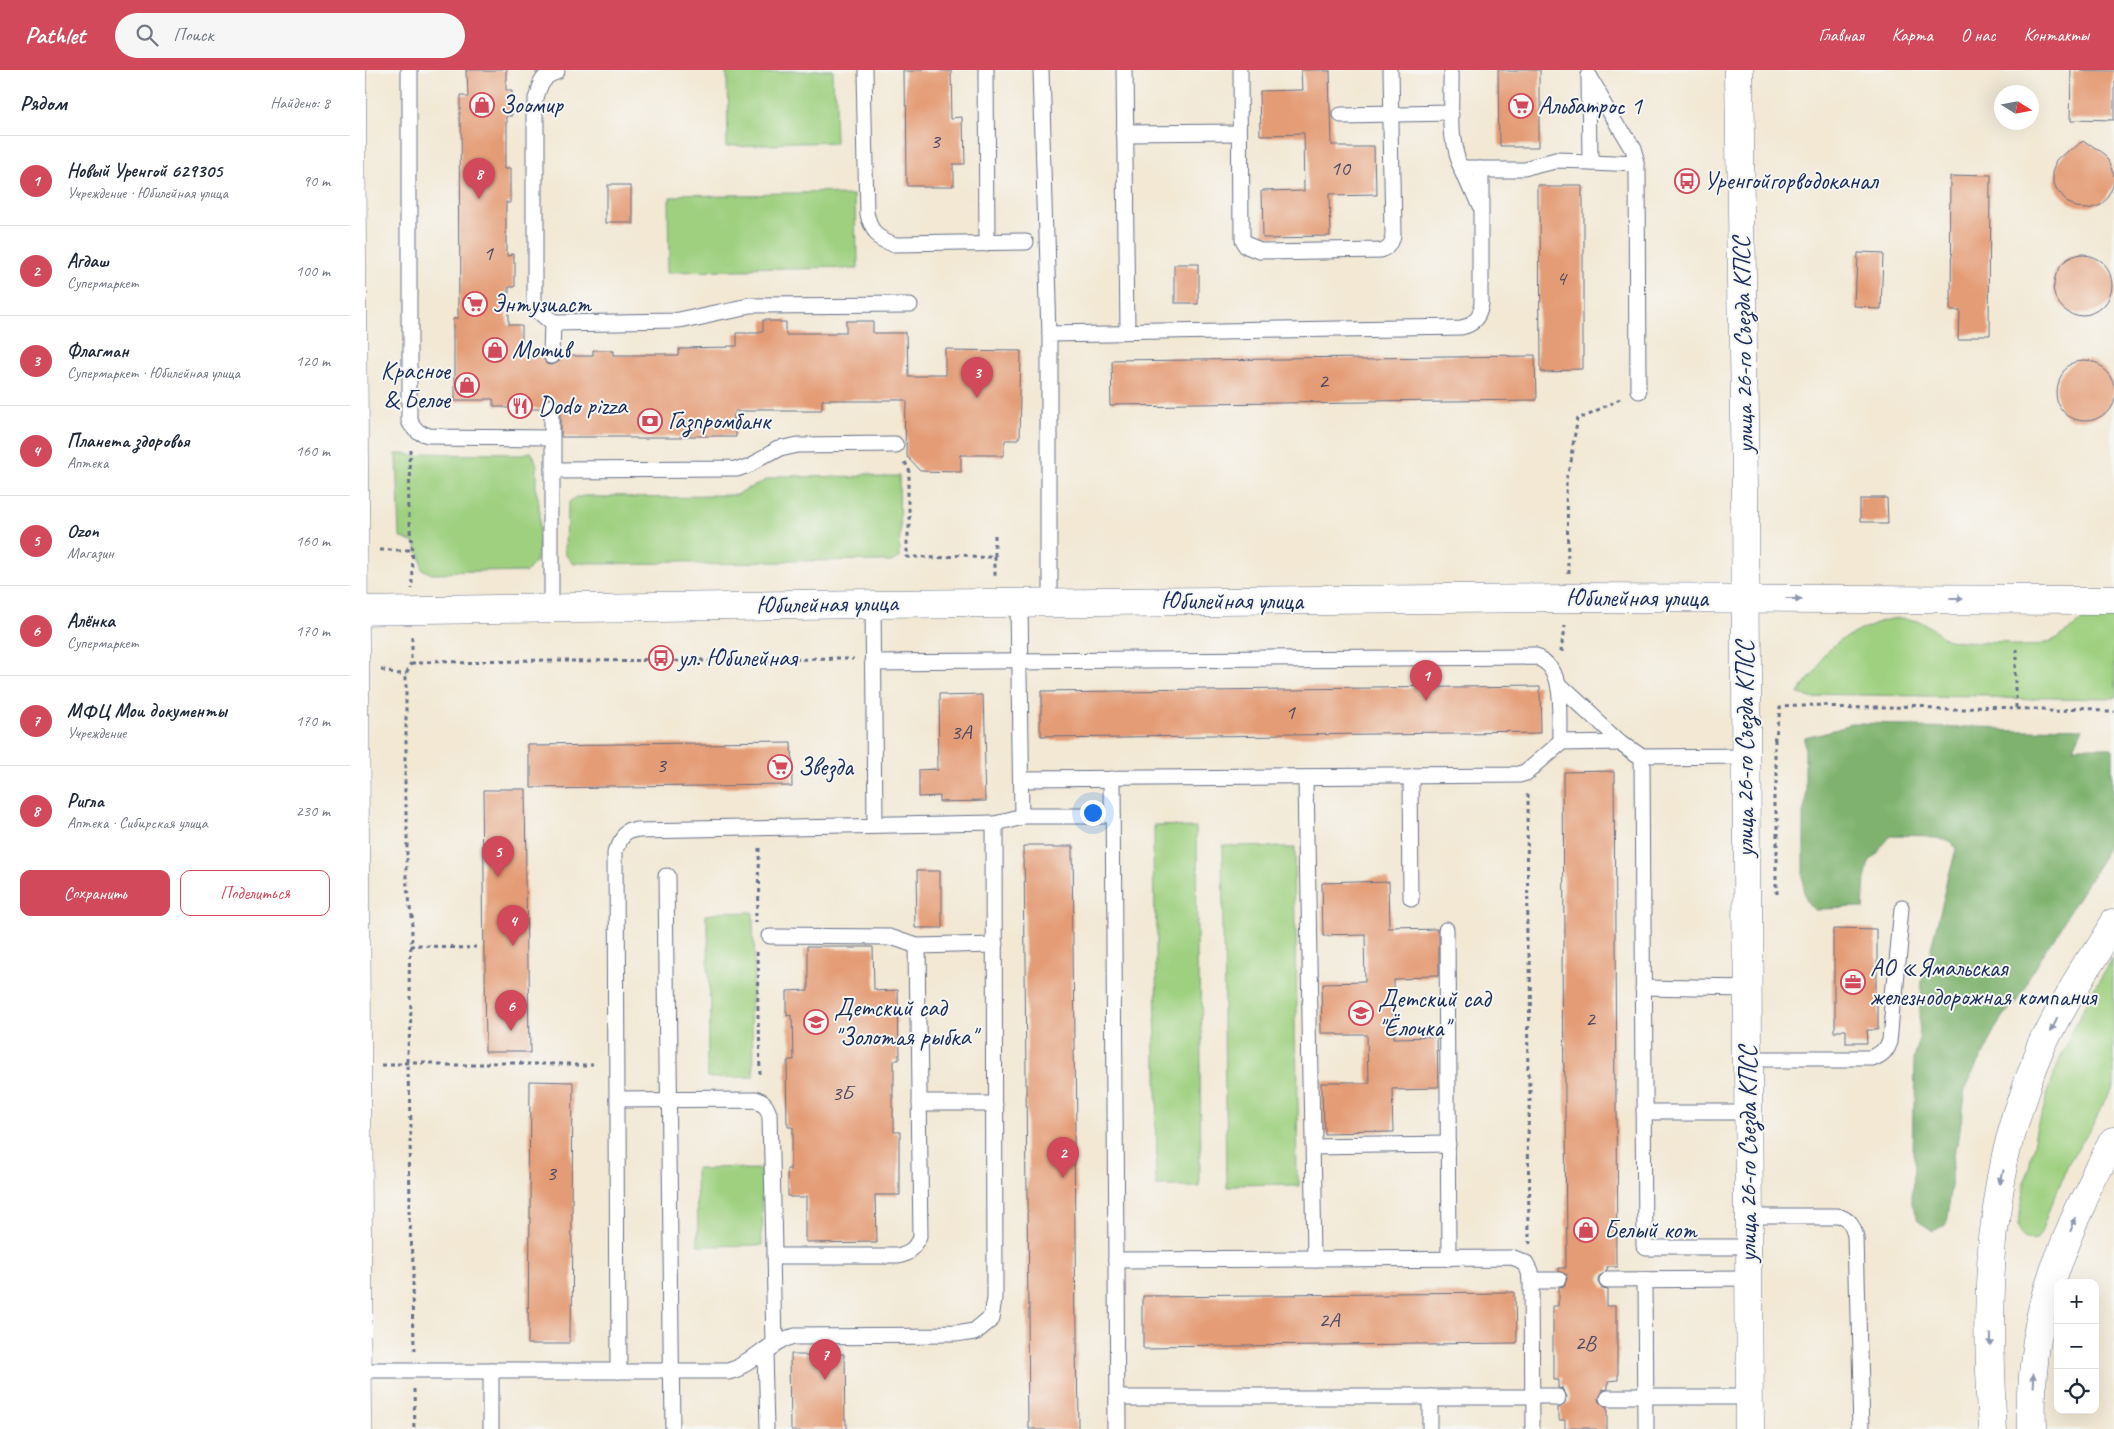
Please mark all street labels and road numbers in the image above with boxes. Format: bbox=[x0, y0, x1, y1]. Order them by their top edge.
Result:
street label: улица 26-го Съезда КПСС bbox=[1725, 234, 1762, 456]
street label: Юбилейная улица bbox=[1566, 582, 1710, 614]
street label: Юбилейная улица bbox=[1161, 585, 1305, 617]
street label: Юбилейная улица bbox=[756, 587, 900, 621]
street label: улица 26-го Съезда КПСС bbox=[1729, 639, 1762, 859]
street label: улица 26-го Съезда КПСС bbox=[1732, 1044, 1765, 1264]

